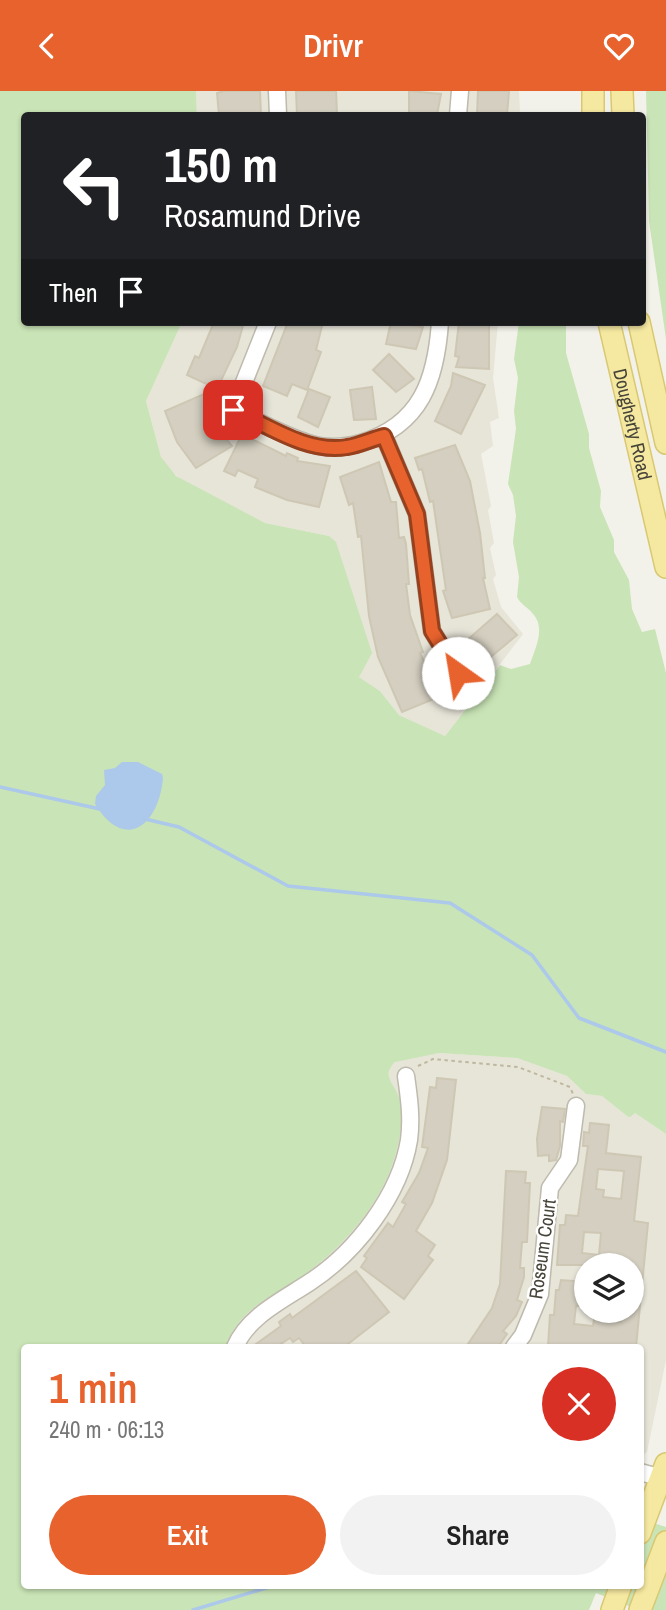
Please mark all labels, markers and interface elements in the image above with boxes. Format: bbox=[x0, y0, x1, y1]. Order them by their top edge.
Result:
text: Drivr bbox=[303, 24, 363, 67]
icon: back bbox=[28, 27, 66, 65]
icon: heart bbox=[600, 27, 638, 65]
text: 150 m bbox=[164, 131, 278, 197]
icon: left bbox=[49, 140, 140, 231]
text: Rosamund Drive bbox=[164, 194, 361, 237]
icon: arrive bbox=[112, 273, 150, 311]
text: Then bbox=[49, 275, 98, 310]
street label: Dougherty Road bbox=[607, 366, 658, 483]
pin bbox=[203, 380, 263, 440]
icon: arrive bbox=[214, 391, 252, 429]
position arrow bbox=[421, 636, 495, 710]
street label: Roseum Court bbox=[522, 1197, 562, 1301]
map controls bbox=[574, 1253, 644, 1323]
button: layers bbox=[574, 1253, 644, 1323]
text: 1 min bbox=[49, 1360, 138, 1416]
button: close bbox=[542, 1367, 616, 1441]
text: 240 m · 06:13 bbox=[49, 1414, 164, 1445]
button: Exit bbox=[49, 1495, 326, 1575]
button: Share bbox=[340, 1495, 616, 1575]

